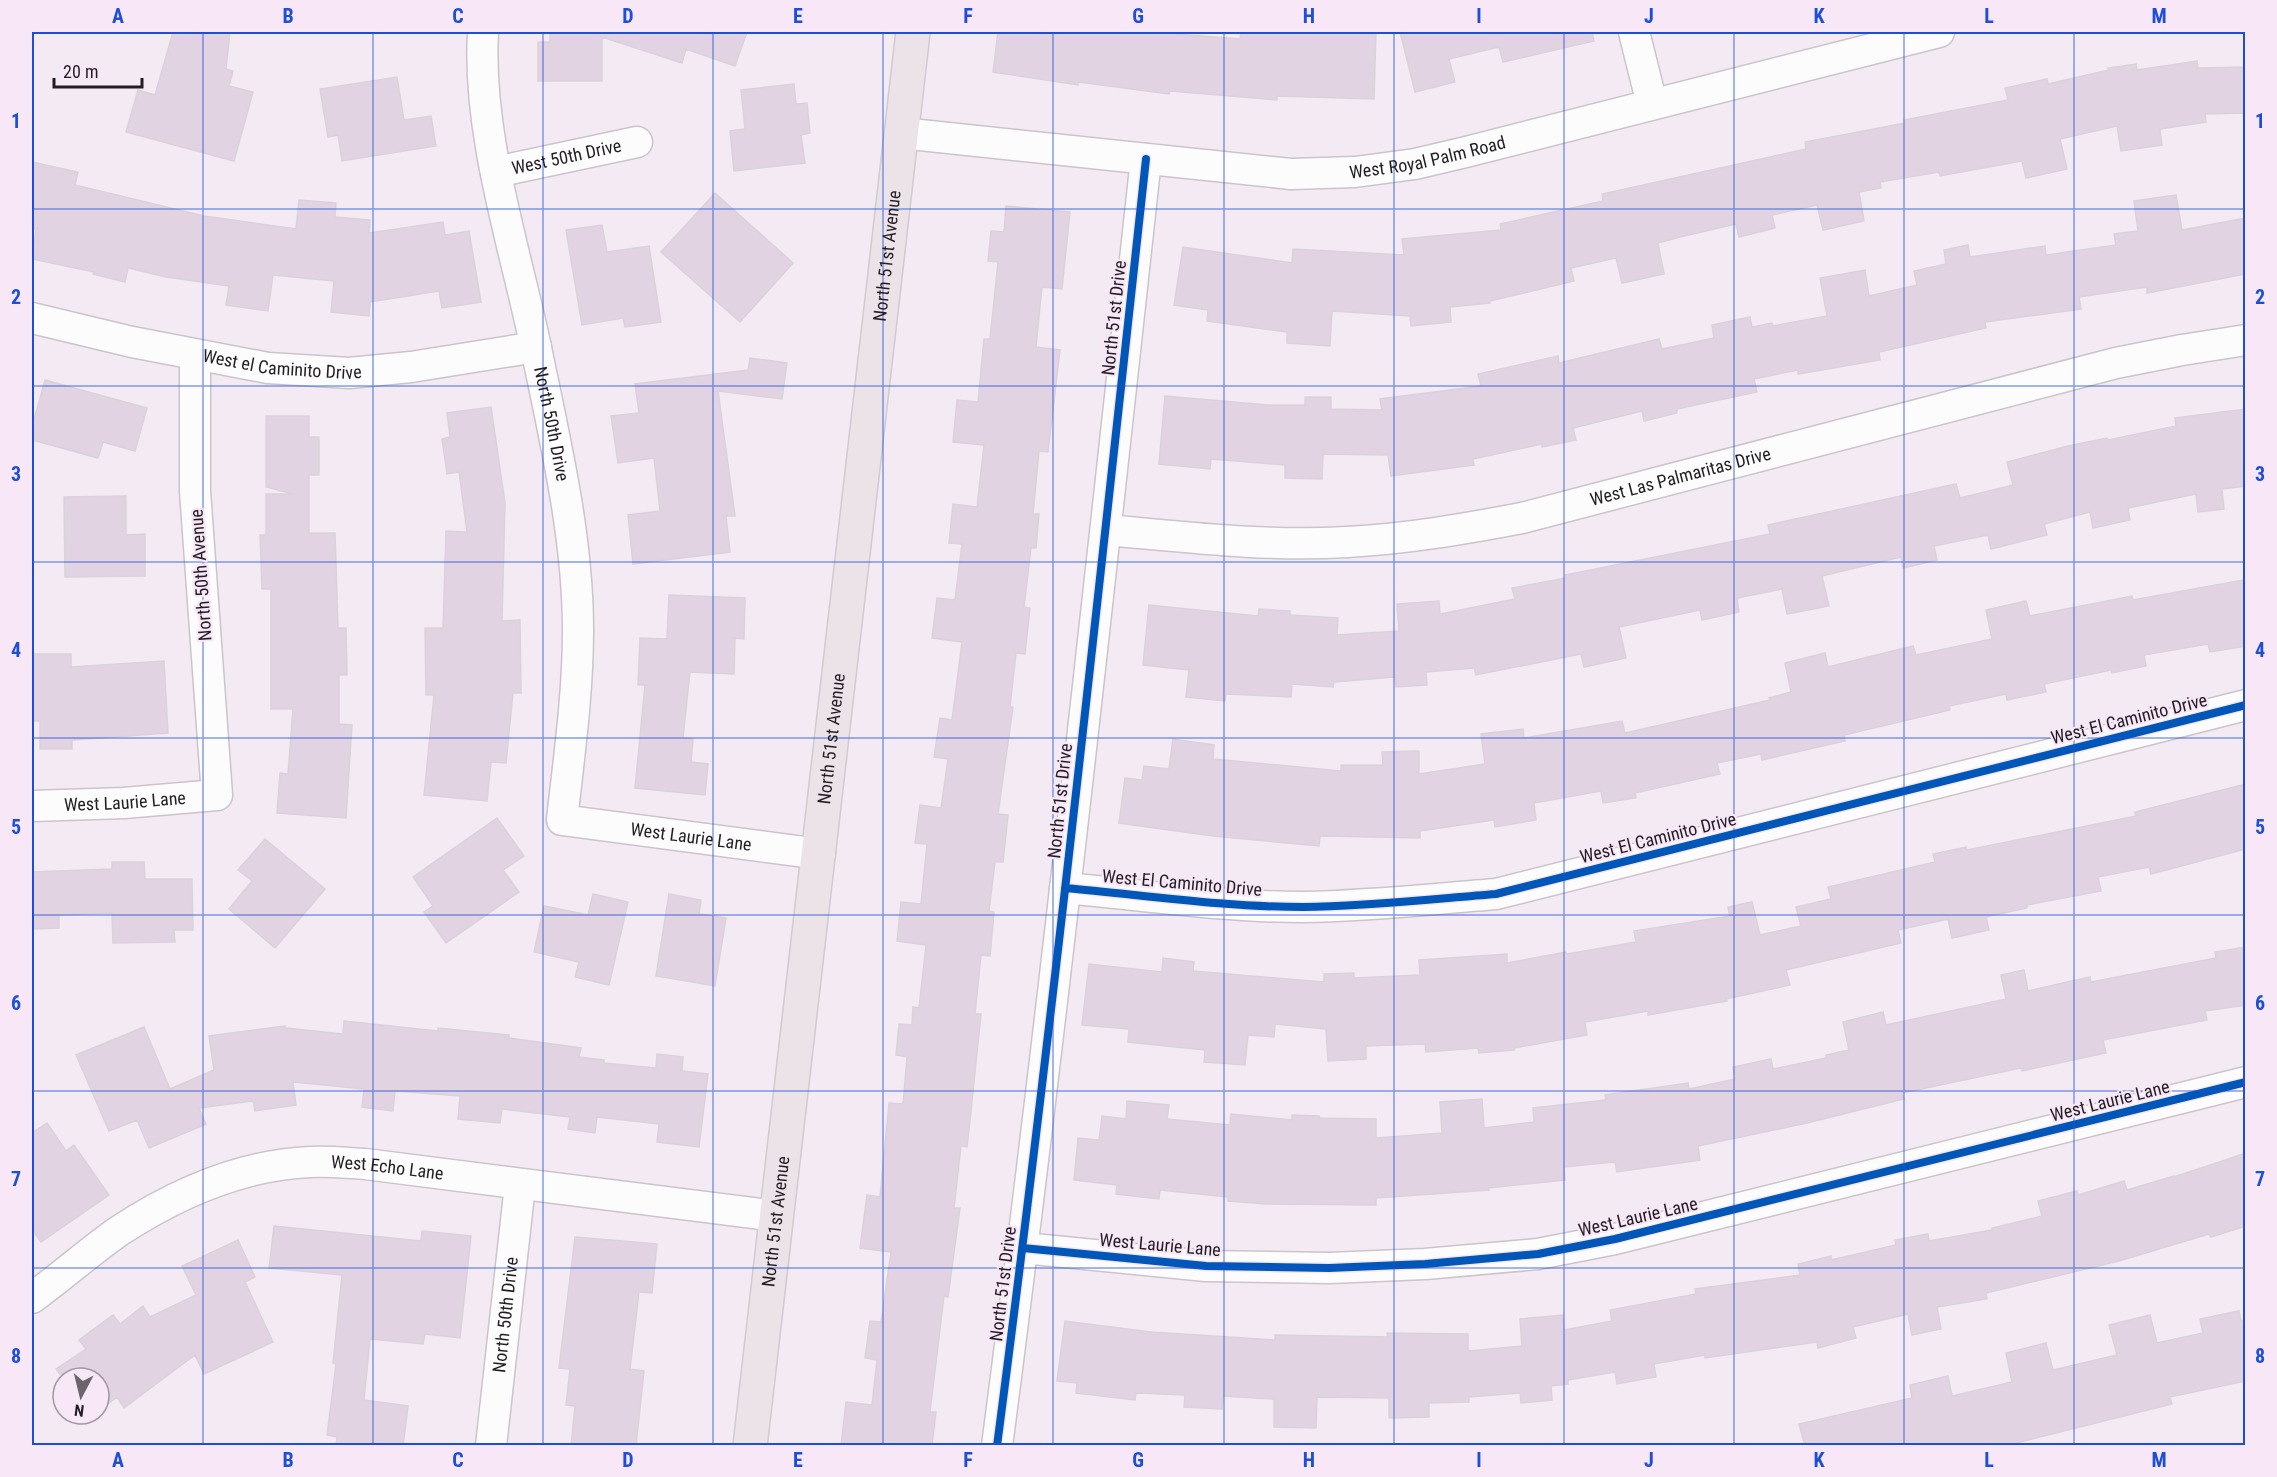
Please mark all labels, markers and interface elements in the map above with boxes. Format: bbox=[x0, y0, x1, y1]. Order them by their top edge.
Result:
text: A bbox=[112, 4, 124, 28]
text: B bbox=[282, 4, 294, 28]
text: C bbox=[452, 4, 464, 28]
text: D bbox=[622, 4, 634, 28]
text: E bbox=[793, 4, 803, 28]
text: F bbox=[963, 4, 973, 28]
text: G bbox=[1132, 4, 1144, 28]
text: H bbox=[1303, 4, 1315, 28]
text: I bbox=[1476, 4, 1482, 28]
text: J bbox=[1644, 4, 1654, 28]
text: K bbox=[1813, 4, 1825, 28]
text: L bbox=[1984, 4, 1994, 28]
text: M bbox=[2151, 4, 2167, 28]
scale bar bbox=[54, 51, 142, 89]
text: 20 m bbox=[63, 61, 98, 82]
text: 1 bbox=[11, 109, 21, 133]
text: 1 bbox=[2255, 109, 2265, 133]
street label: West Royal Palm Road bbox=[1348, 131, 1508, 183]
street label: West 50th Drive bbox=[510, 135, 623, 178]
street label: North 51st Avenue bbox=[869, 189, 905, 322]
street label: North 51st Drive bbox=[1097, 259, 1130, 377]
text: 2 bbox=[11, 285, 21, 309]
text: 2 bbox=[2255, 285, 2265, 309]
street label: West el Caminito Drive bbox=[201, 345, 362, 383]
street label: North 50th Drive bbox=[530, 365, 574, 483]
street label: West Las Palmaritas Drive bbox=[1588, 443, 1773, 510]
text: 3 bbox=[11, 462, 21, 486]
text: 3 bbox=[2255, 462, 2265, 486]
street label: North 50th Avenue bbox=[185, 508, 216, 642]
text: 4 bbox=[11, 638, 21, 662]
text: 4 bbox=[2255, 638, 2265, 662]
street label: North 51st Avenue bbox=[813, 672, 849, 805]
street label: West El Caminito Drive bbox=[2049, 689, 2209, 748]
street label: North 51st Drive bbox=[1043, 742, 1076, 860]
street label: West Laurie Lane bbox=[64, 787, 187, 815]
street label: West El Caminito Drive bbox=[1578, 808, 1738, 867]
text: 5 bbox=[11, 815, 21, 839]
text: 5 bbox=[2255, 815, 2265, 839]
street label: West Laurie Lane bbox=[629, 818, 753, 855]
street label: West El Caminito Drive bbox=[1101, 865, 1263, 900]
text: 6 bbox=[11, 991, 21, 1015]
text: 6 bbox=[2255, 991, 2265, 1015]
street label: West Laurie Lane bbox=[2048, 1076, 2172, 1125]
street label: West Echo Lane bbox=[331, 1151, 445, 1184]
street label: North 51st Avenue bbox=[757, 1155, 793, 1288]
text: 7 bbox=[11, 1167, 21, 1191]
text: 7 bbox=[2255, 1167, 2265, 1191]
street label: West Laurie Lane bbox=[1576, 1193, 1700, 1240]
street label: North 51st Drive bbox=[985, 1225, 1020, 1343]
street label: West Laurie Lane bbox=[1098, 1229, 1222, 1260]
street label: North 50th Drive bbox=[488, 1256, 522, 1374]
text: 8 bbox=[11, 1344, 21, 1368]
text: 8 bbox=[2255, 1344, 2265, 1368]
north arrow bbox=[51, 1366, 111, 1426]
text: N bbox=[73, 1400, 85, 1420]
text: A bbox=[112, 1448, 124, 1472]
text: B bbox=[282, 1448, 294, 1472]
text: C bbox=[452, 1448, 464, 1472]
text: D bbox=[622, 1448, 634, 1472]
text: E bbox=[793, 1448, 803, 1472]
text: F bbox=[963, 1448, 973, 1472]
text: G bbox=[1132, 1448, 1144, 1472]
text: H bbox=[1303, 1448, 1315, 1472]
text: I bbox=[1476, 1448, 1482, 1472]
text: J bbox=[1644, 1448, 1654, 1472]
text: K bbox=[1813, 1448, 1825, 1472]
text: L bbox=[1984, 1448, 1994, 1472]
text: M bbox=[2151, 1448, 2167, 1472]

